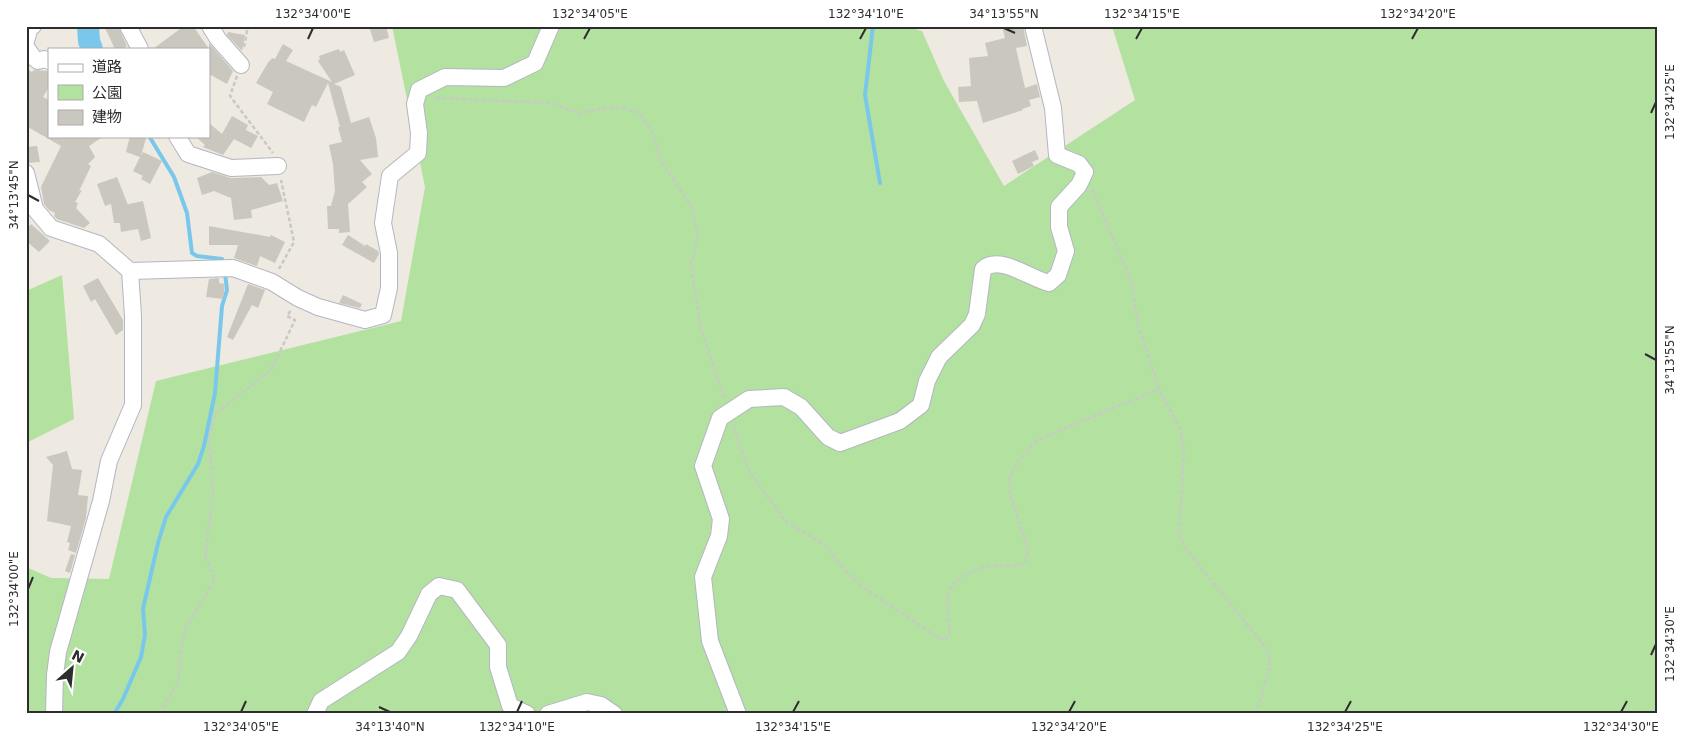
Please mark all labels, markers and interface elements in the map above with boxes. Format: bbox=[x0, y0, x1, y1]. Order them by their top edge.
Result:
text: 132°34'00"E bbox=[275, 7, 351, 21]
text: 132°34'05"E bbox=[552, 7, 628, 21]
text: 132°34'10"E bbox=[828, 7, 904, 21]
text: 34°13'55"N bbox=[969, 7, 1039, 21]
text: 132°34'15"E bbox=[1104, 7, 1180, 21]
text: 132°34'20"E bbox=[1380, 7, 1456, 21]
legend bbox=[48, 48, 210, 138]
text: 道路 bbox=[92, 58, 122, 76]
text: 132°34'25"E bbox=[1663, 64, 1677, 140]
text: 公園 bbox=[92, 84, 122, 102]
text: 建物 bbox=[92, 108, 122, 126]
text: 34°13'45"N bbox=[7, 160, 21, 230]
text: 34°13'55"N bbox=[1663, 325, 1677, 395]
text: 132°34'00"E bbox=[7, 551, 21, 627]
text: 132°34'30"E bbox=[1663, 606, 1677, 682]
north arrow bbox=[48, 642, 98, 692]
text: N bbox=[69, 647, 87, 666]
text: 132°34'05"E bbox=[203, 720, 279, 734]
text: 34°13'40"N bbox=[355, 720, 425, 734]
text: 132°34'10"E bbox=[479, 720, 555, 734]
text: 132°34'15"E bbox=[755, 720, 831, 734]
text: 132°34'20"E bbox=[1031, 720, 1107, 734]
text: 132°34'25"E bbox=[1307, 720, 1383, 734]
text: 132°34'30"E bbox=[1583, 720, 1659, 734]

